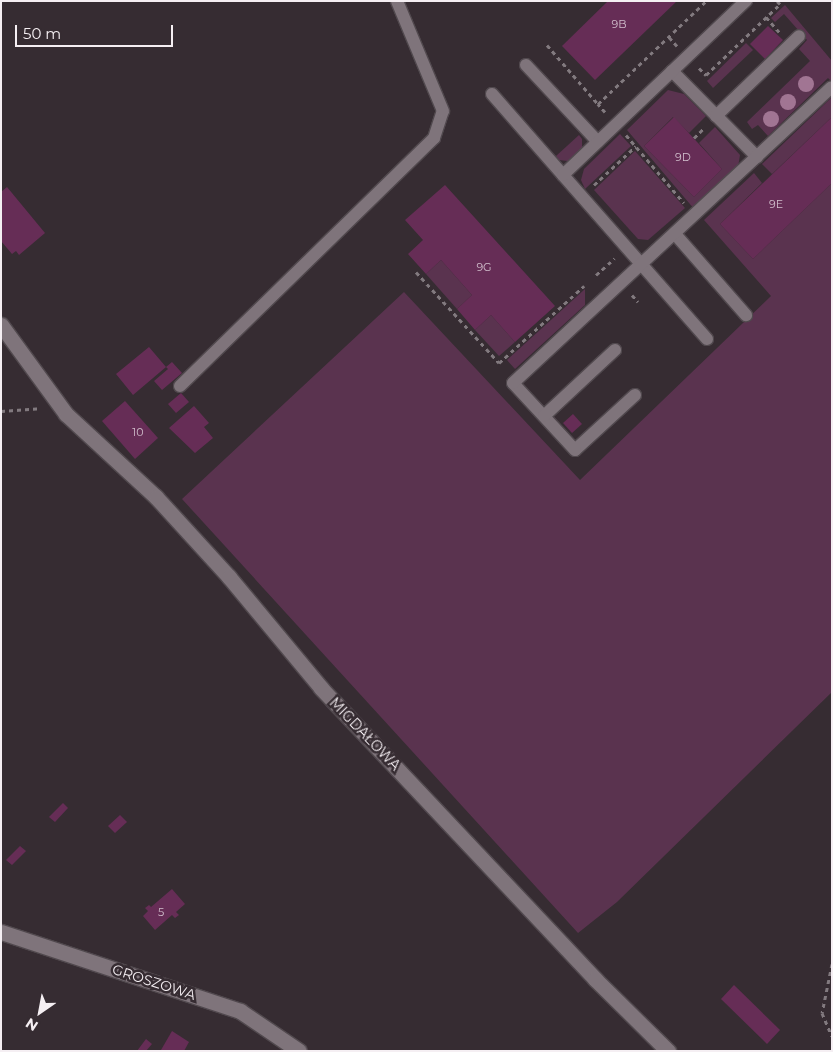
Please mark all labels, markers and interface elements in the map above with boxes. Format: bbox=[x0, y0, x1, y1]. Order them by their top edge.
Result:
scale bar bbox=[18, 15, 175, 47]
house number: 9B bbox=[612, 17, 626, 31]
text: 50 m bbox=[23, 24, 61, 43]
house number: 9D bbox=[675, 150, 691, 164]
house number: 9E bbox=[769, 197, 783, 211]
house number: 9G bbox=[476, 260, 492, 274]
house number: 10 bbox=[132, 425, 144, 439]
street label: MIGDAŁOWA bbox=[326, 694, 404, 774]
house number: 5 bbox=[158, 905, 164, 919]
street label: GROSZOWA bbox=[110, 961, 198, 1003]
north arrow bbox=[15, 987, 65, 1037]
text: N bbox=[22, 1014, 41, 1035]

